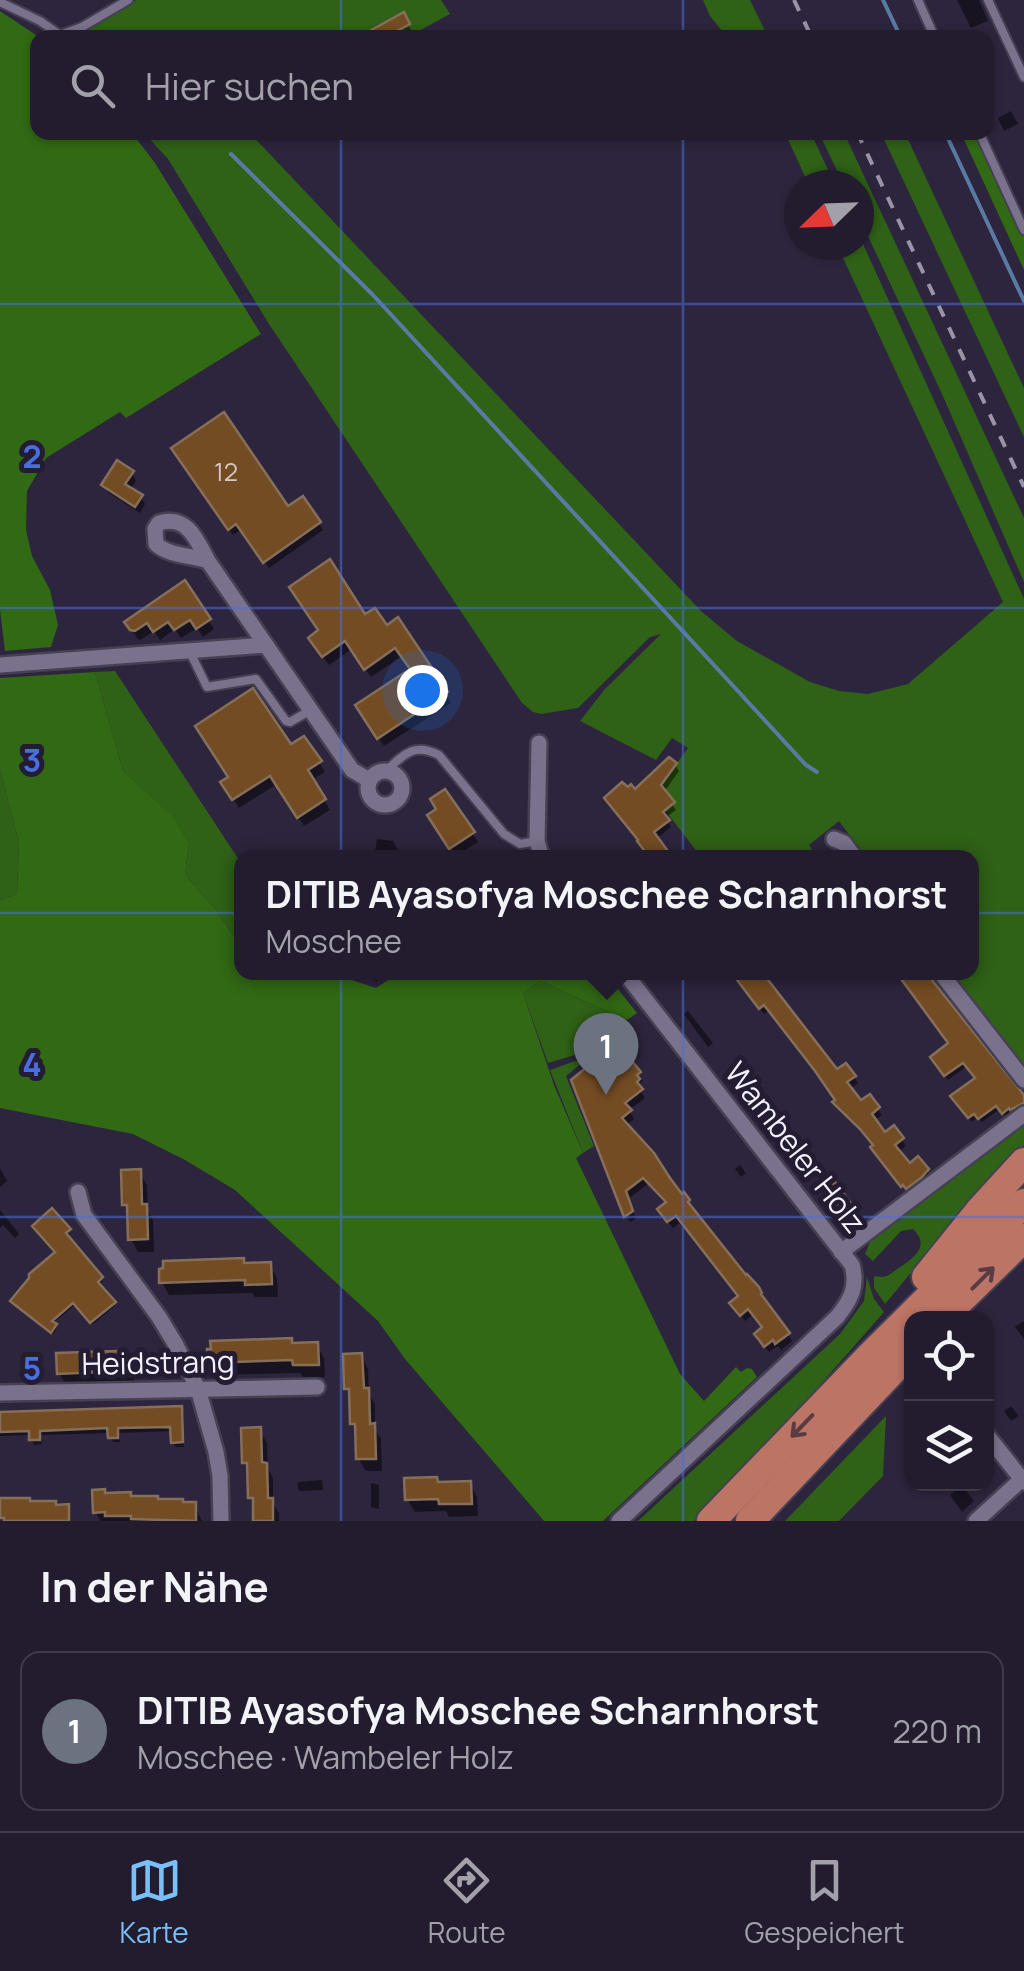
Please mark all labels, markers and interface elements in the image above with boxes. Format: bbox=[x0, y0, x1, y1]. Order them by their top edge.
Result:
search box bbox=[30, 30, 994, 140]
icon: search bbox=[65, 58, 120, 113]
text: Hier suchen bbox=[145, 59, 354, 111]
north arrow bbox=[784, 170, 874, 260]
text: 2 bbox=[22, 434, 42, 478]
house number: 12 bbox=[214, 454, 238, 489]
your location bbox=[397, 665, 448, 716]
text: 3 bbox=[23, 738, 41, 782]
popup bbox=[234, 850, 979, 980]
text: DITIB Ayasofya Moschee Scharnhorst bbox=[265, 867, 948, 919]
text: Moschee bbox=[265, 919, 402, 963]
pin: 1 bbox=[574, 1012, 638, 1095]
text: 4 bbox=[22, 1042, 42, 1086]
street label: Wambeler Holz bbox=[716, 1053, 876, 1241]
one-way arrow bbox=[971, 1266, 995, 1290]
map controls bbox=[904, 1311, 994, 1491]
button: locate bbox=[904, 1311, 994, 1401]
street label: Heidstrang bbox=[81, 1340, 235, 1384]
text: 5 bbox=[23, 1346, 41, 1390]
button: layers bbox=[904, 1401, 994, 1491]
one-way arrow bbox=[791, 1413, 814, 1438]
text: In der Nähe bbox=[40, 1557, 269, 1615]
text: DITIB Ayasofya Moschee Scharnhorst bbox=[137, 1683, 819, 1735]
text: 1 bbox=[67, 1709, 82, 1753]
text: 220 m bbox=[892, 1709, 982, 1753]
text: Moschee · Wambeler Holz bbox=[137, 1735, 514, 1779]
tab: Karte bbox=[119, 1853, 189, 1951]
tab: Route bbox=[428, 1853, 506, 1951]
tab: Gespeichert bbox=[744, 1853, 905, 1951]

